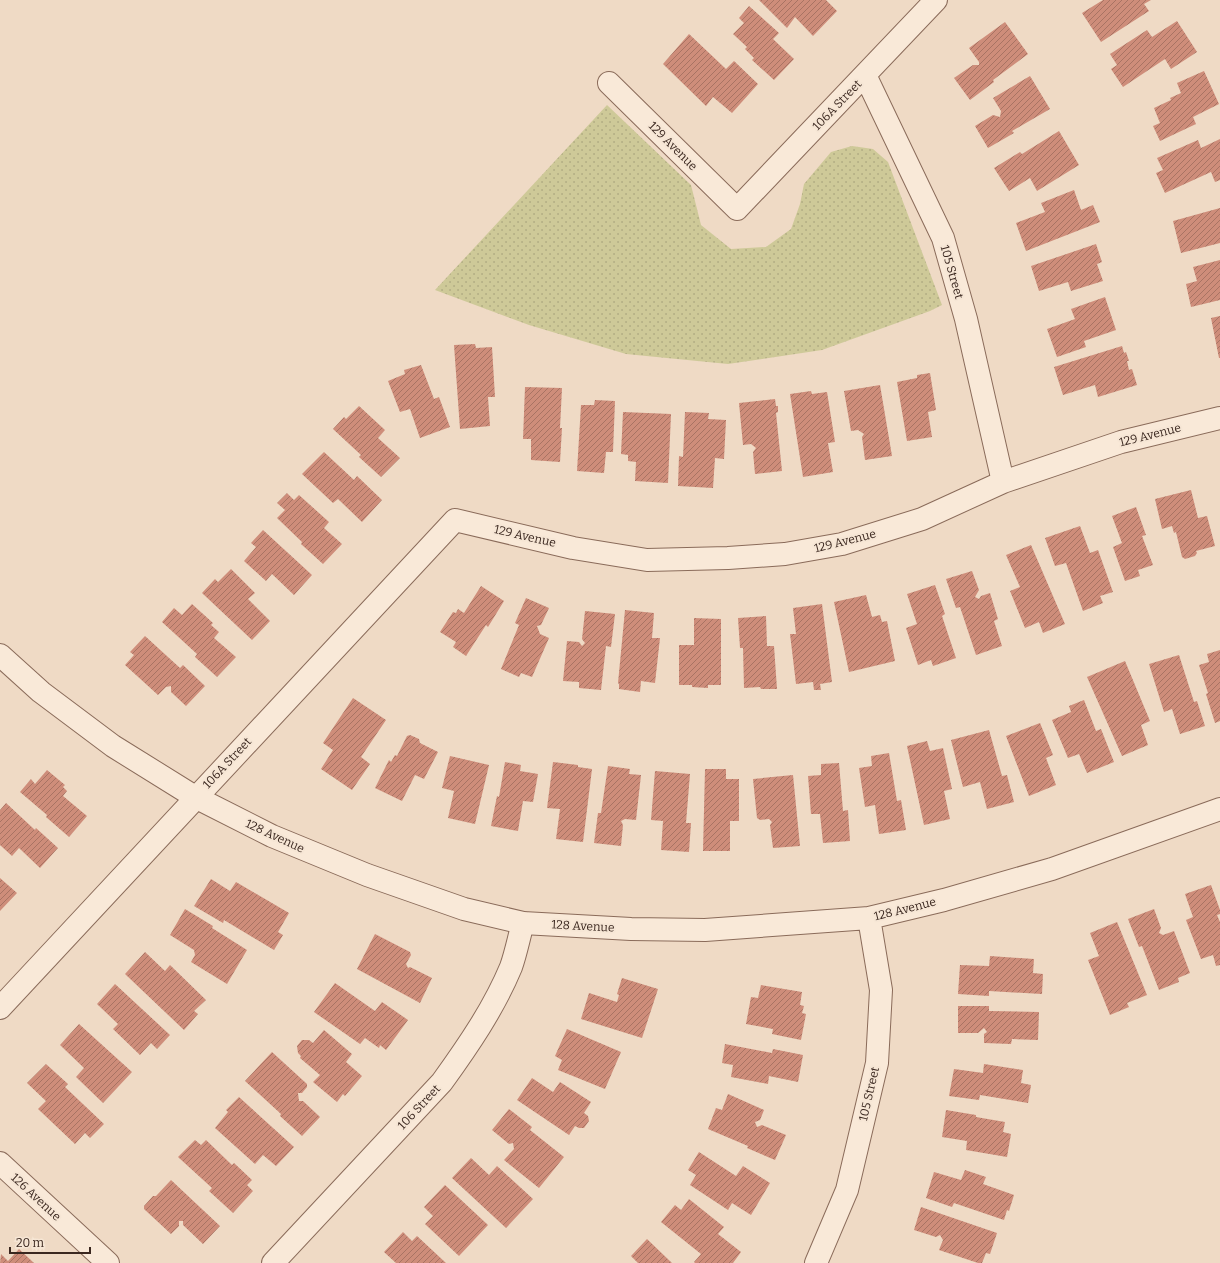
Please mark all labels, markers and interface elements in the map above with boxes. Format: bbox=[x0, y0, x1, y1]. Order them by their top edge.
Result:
street label: 106A Street bbox=[810, 77, 865, 133]
street label: 129 Avenue bbox=[646, 119, 700, 173]
street label: 105 Street bbox=[938, 244, 967, 301]
street label: 129 Avenue bbox=[1118, 421, 1182, 449]
street label: 129 Avenue bbox=[493, 522, 557, 550]
street label: 129 Avenue bbox=[813, 527, 877, 555]
street label: 106A Street bbox=[200, 734, 255, 791]
street label: 128 Avenue bbox=[243, 816, 307, 856]
street label: 128 Avenue bbox=[873, 895, 937, 923]
street label: 128 Avenue bbox=[551, 917, 615, 935]
street label: 105 Street bbox=[856, 1065, 882, 1122]
street label: 106 Street bbox=[395, 1081, 444, 1132]
street label: 126 Avenue bbox=[8, 1170, 64, 1224]
scale bar bbox=[10, 1229, 90, 1255]
text: 20 m bbox=[16, 1236, 45, 1250]

